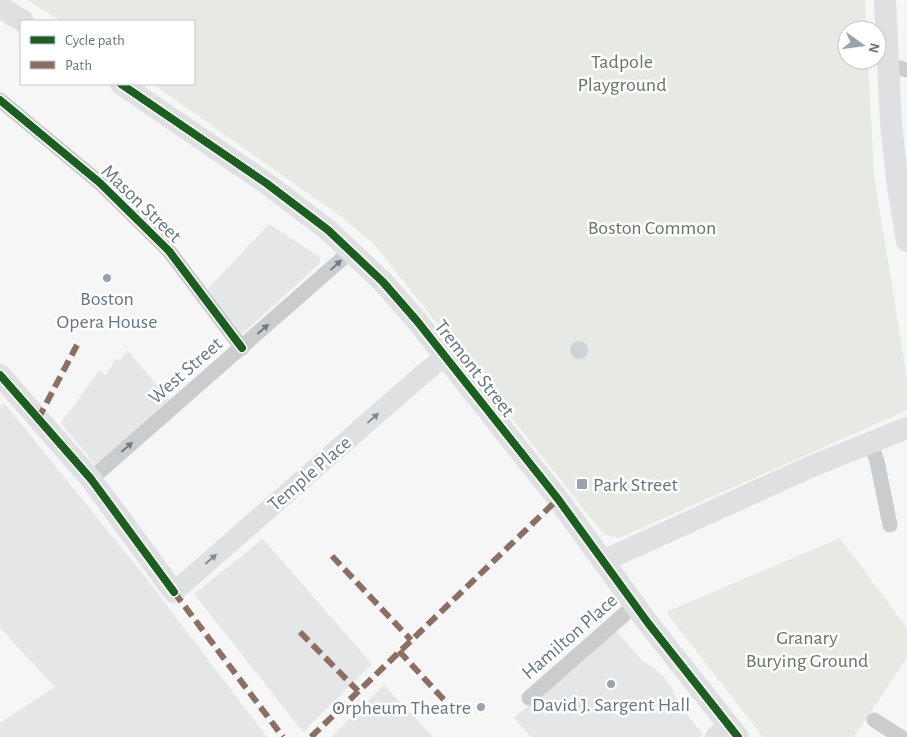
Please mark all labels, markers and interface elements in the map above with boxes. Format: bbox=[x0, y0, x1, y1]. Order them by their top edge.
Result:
legend bbox=[20, 20, 195, 85]
north arrow bbox=[837, 20, 887, 70]
text: Cycle path bbox=[65, 33, 125, 48]
text: N bbox=[866, 41, 882, 54]
park label: Tadpole Playground bbox=[577, 52, 667, 95]
text: Path bbox=[65, 58, 92, 73]
street label: Mason Street bbox=[97, 161, 186, 247]
park label: Boston Common bbox=[588, 218, 716, 238]
one-way arrow bbox=[329, 259, 341, 271]
marker: Boston Opera House bbox=[101, 272, 113, 284]
place label: Boston Opera House bbox=[57, 289, 157, 332]
street label: Tremont Street bbox=[430, 316, 518, 421]
one-way arrow bbox=[257, 324, 269, 335]
street label: West Street bbox=[145, 333, 227, 408]
one-way arrow bbox=[366, 412, 378, 424]
street label: Temple Place bbox=[264, 432, 355, 515]
one-way arrow bbox=[121, 442, 134, 453]
place label: Park Street bbox=[593, 475, 679, 495]
marker: Park Street bbox=[575, 477, 589, 491]
one-way arrow bbox=[204, 554, 217, 565]
street label: Hamilton Place bbox=[518, 590, 621, 683]
park label: Granary Burying Ground bbox=[746, 628, 868, 671]
marker: David J. Sargent Hall bbox=[605, 678, 617, 690]
place label: David J. Sargent Hall bbox=[532, 695, 690, 715]
place label: Orpheum Theatre bbox=[332, 698, 471, 718]
marker: Orpheum Theatre bbox=[475, 701, 487, 713]

